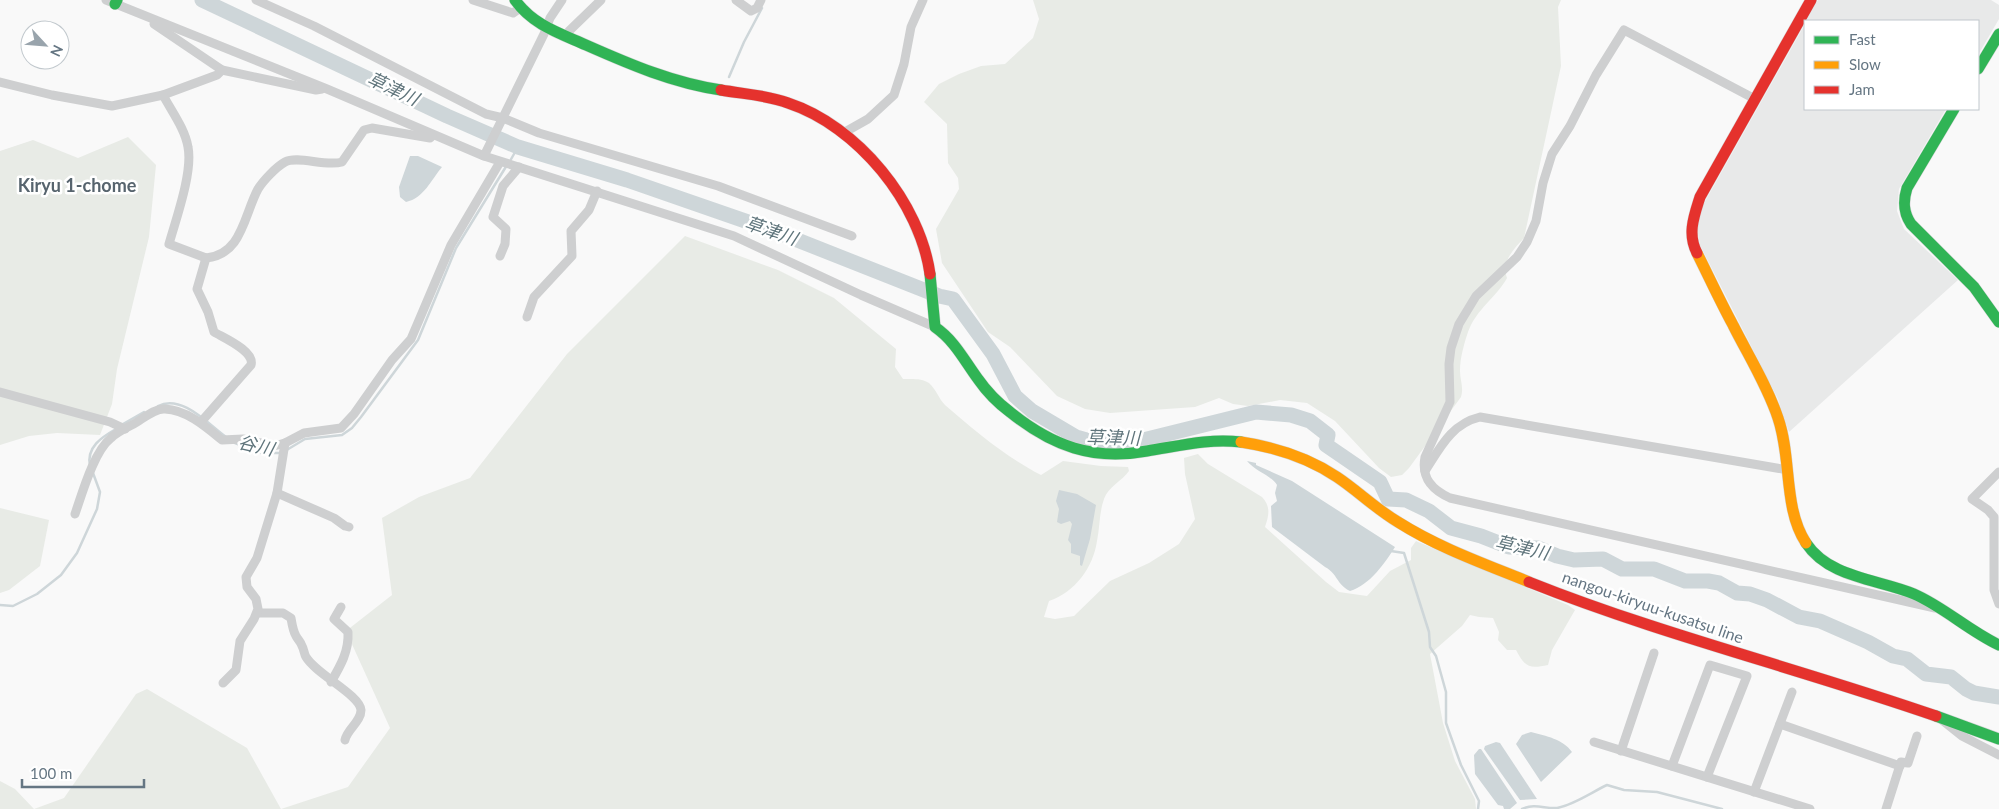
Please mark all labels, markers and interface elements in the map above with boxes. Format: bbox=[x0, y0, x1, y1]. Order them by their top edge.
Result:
north arrow bbox=[20, 20, 70, 70]
legend bbox=[1804, 20, 1979, 110]
text: Fast bbox=[1849, 30, 1876, 48]
text: N bbox=[47, 42, 67, 59]
text: Slow bbox=[1849, 55, 1881, 73]
water label: 草津川 bbox=[364, 67, 424, 110]
text: Jam bbox=[1849, 80, 1875, 98]
district label: Kiryu 1-chome bbox=[18, 174, 137, 196]
water label: 草津川 bbox=[742, 211, 802, 250]
water label: 草津川 bbox=[1086, 426, 1142, 449]
water label: 谷川 bbox=[236, 430, 278, 460]
water label: 草津川 bbox=[1493, 530, 1553, 564]
street label: nangou-kiryuu-kusatsu line bbox=[1560, 567, 1746, 646]
scale bar bbox=[22, 756, 145, 788]
text: 100 m bbox=[30, 764, 72, 782]

